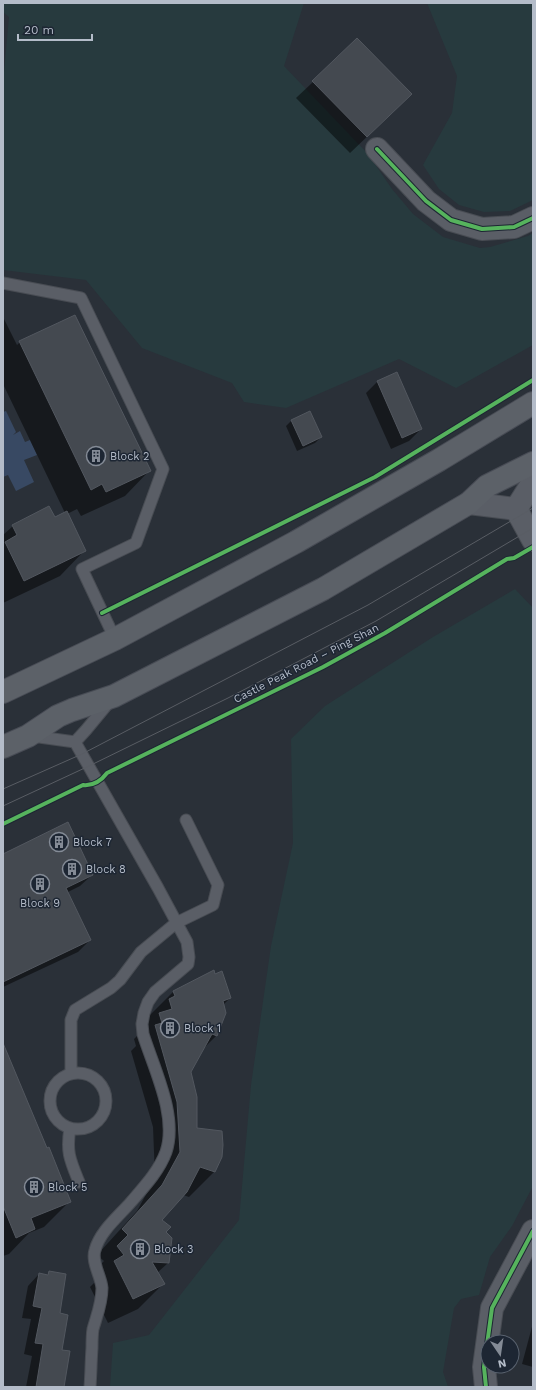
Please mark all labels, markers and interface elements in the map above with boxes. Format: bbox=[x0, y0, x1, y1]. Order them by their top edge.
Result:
scale bar bbox=[18, 16, 92, 42]
text: 20 m bbox=[24, 23, 54, 37]
building icon: Block 2 bbox=[85, 445, 107, 467]
place label: Block 2 bbox=[110, 450, 149, 463]
street label: Castle Peak Road – Ping Shan bbox=[231, 621, 381, 706]
building icon: Block 7 bbox=[48, 831, 70, 853]
place label: Block 7 bbox=[73, 836, 112, 849]
building icon: Block 8 bbox=[61, 858, 83, 880]
place label: Block 8 bbox=[86, 863, 126, 876]
building icon: Block 9 bbox=[29, 873, 51, 895]
place label: Block 9 bbox=[20, 897, 60, 910]
building icon: Block 1 bbox=[159, 1017, 181, 1039]
place label: Block 1 bbox=[184, 1022, 221, 1035]
building icon: Block 5 bbox=[23, 1176, 45, 1198]
place label: Block 5 bbox=[48, 1181, 87, 1194]
building icon: Block 3 bbox=[129, 1238, 151, 1260]
place label: Block 3 bbox=[154, 1243, 193, 1256]
north arrow bbox=[480, 1334, 520, 1374]
text: N bbox=[497, 1356, 508, 1371]

